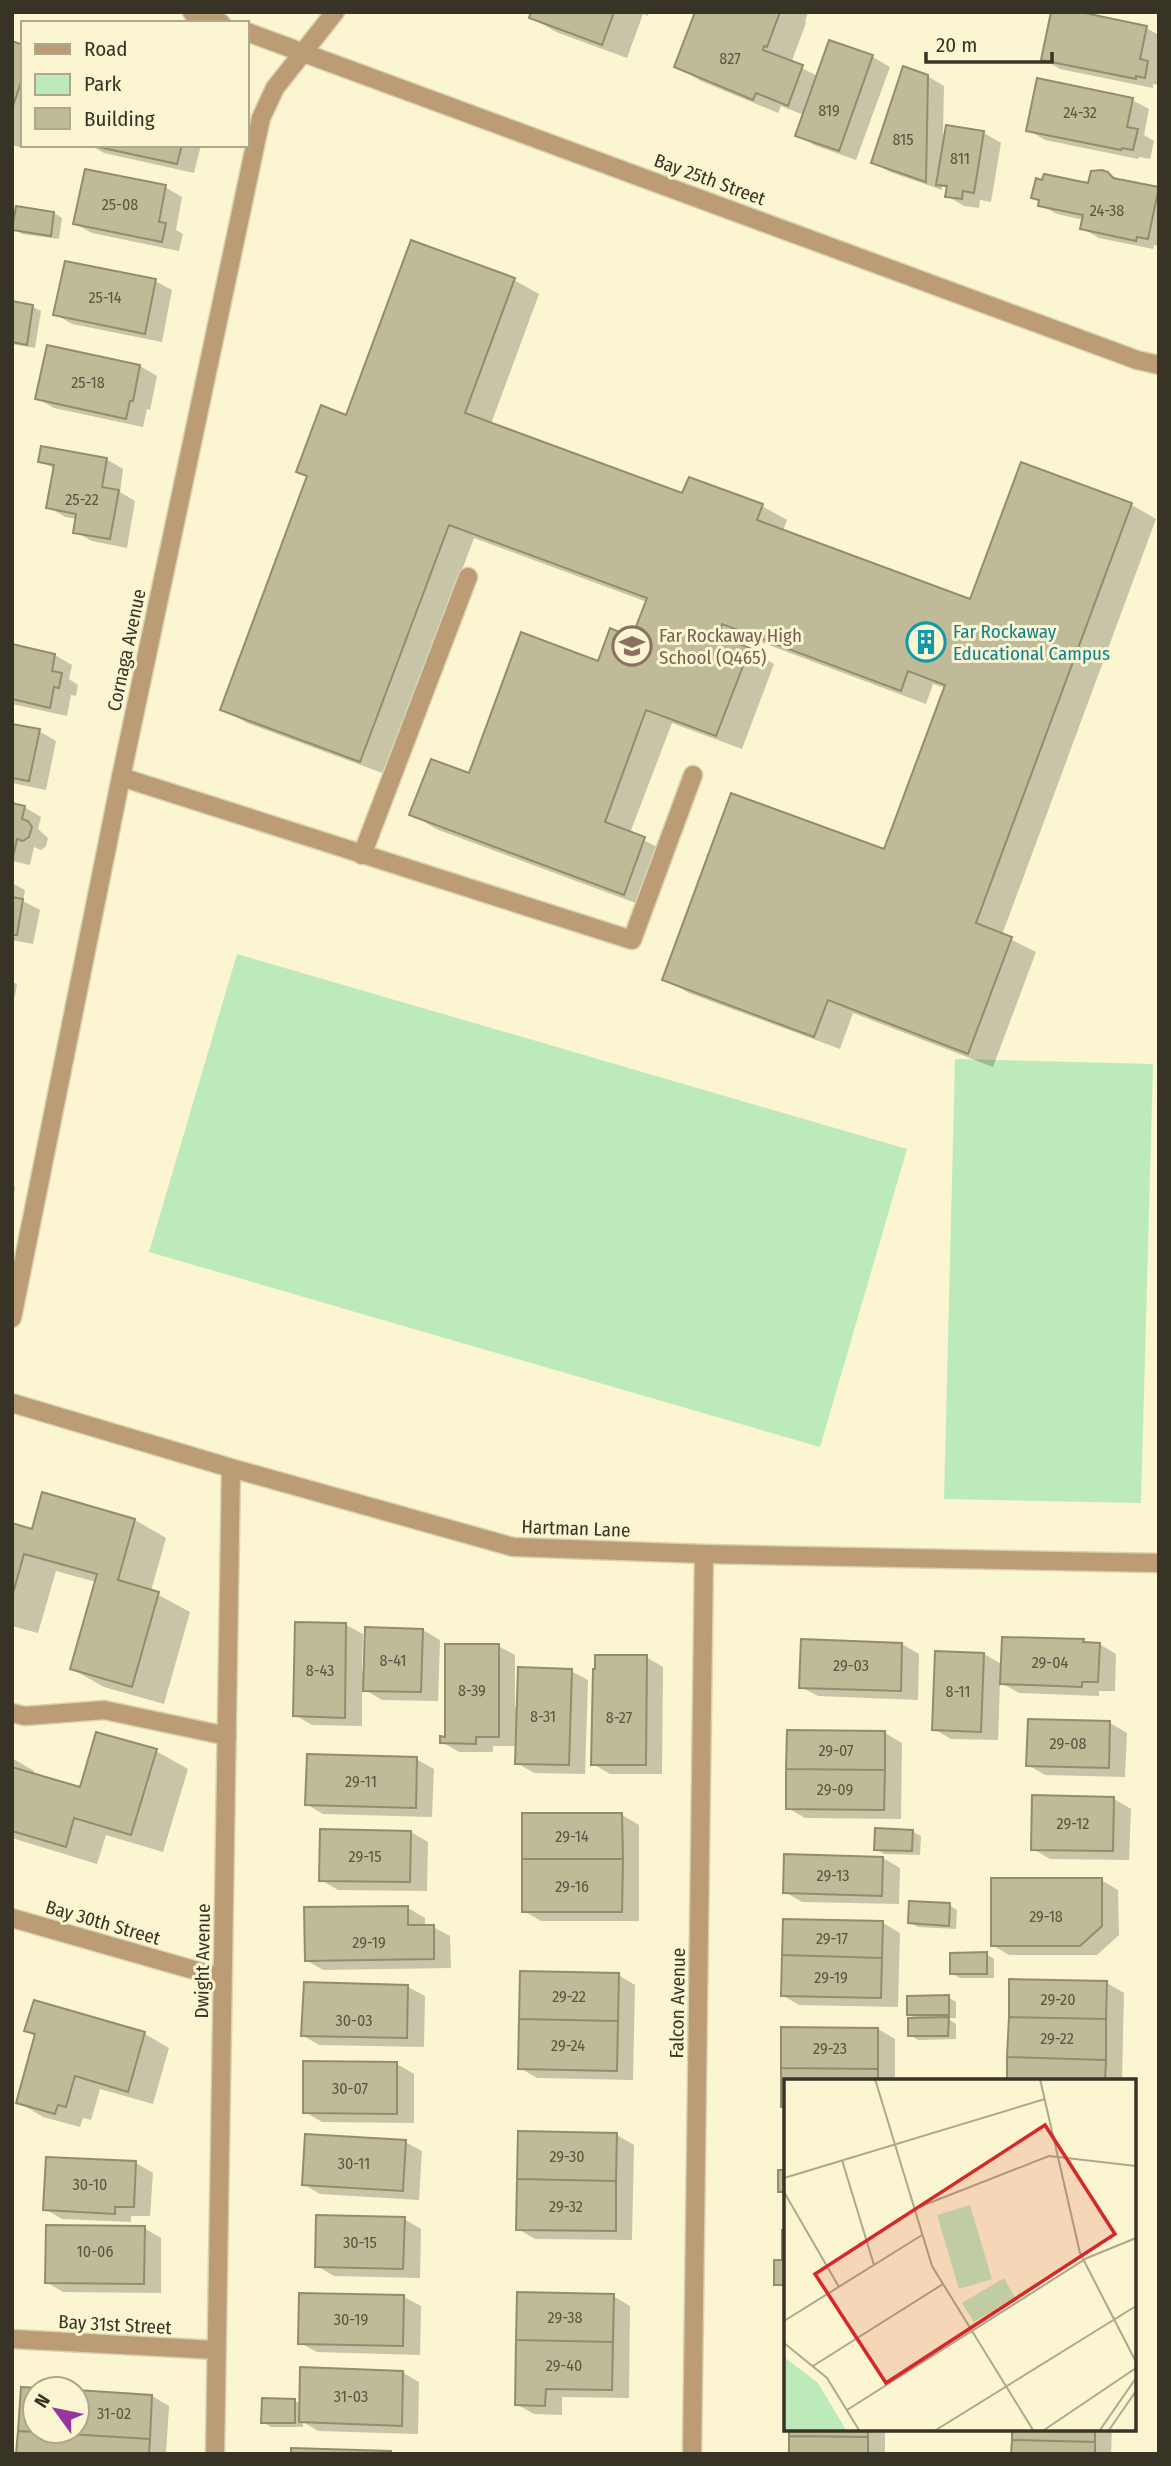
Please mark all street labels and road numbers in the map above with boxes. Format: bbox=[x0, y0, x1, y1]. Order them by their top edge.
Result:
street label: Bay 25th Street bbox=[651, 149, 769, 211]
street label: Cornaga Avenue bbox=[102, 587, 151, 713]
street label: Hartman Lane bbox=[521, 1515, 631, 1542]
street label: Bay 30th Street bbox=[43, 1895, 164, 1950]
street label: Dwight Avenue bbox=[190, 1903, 215, 2019]
street label: Falcon Avenue bbox=[665, 1948, 690, 2058]
street label: Bay 31st Street bbox=[58, 2310, 173, 2339]

